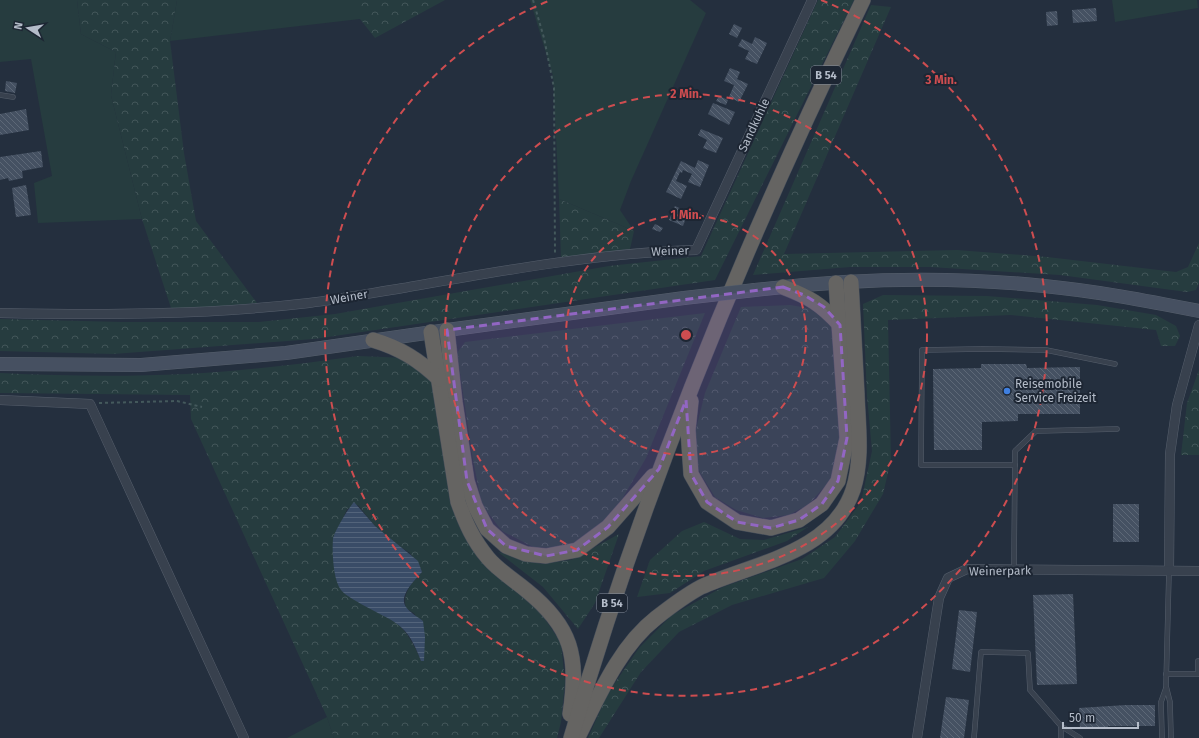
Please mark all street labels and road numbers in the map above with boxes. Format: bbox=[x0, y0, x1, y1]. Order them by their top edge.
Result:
road number: B 54 bbox=[811, 66, 841, 84]
street label: Sandkuhle bbox=[736, 96, 772, 154]
street label: Weiner bbox=[651, 243, 690, 259]
street label: Weiner bbox=[329, 287, 369, 307]
street label: Weinerpark bbox=[969, 563, 1032, 579]
road number: B 54 bbox=[597, 594, 627, 612]

